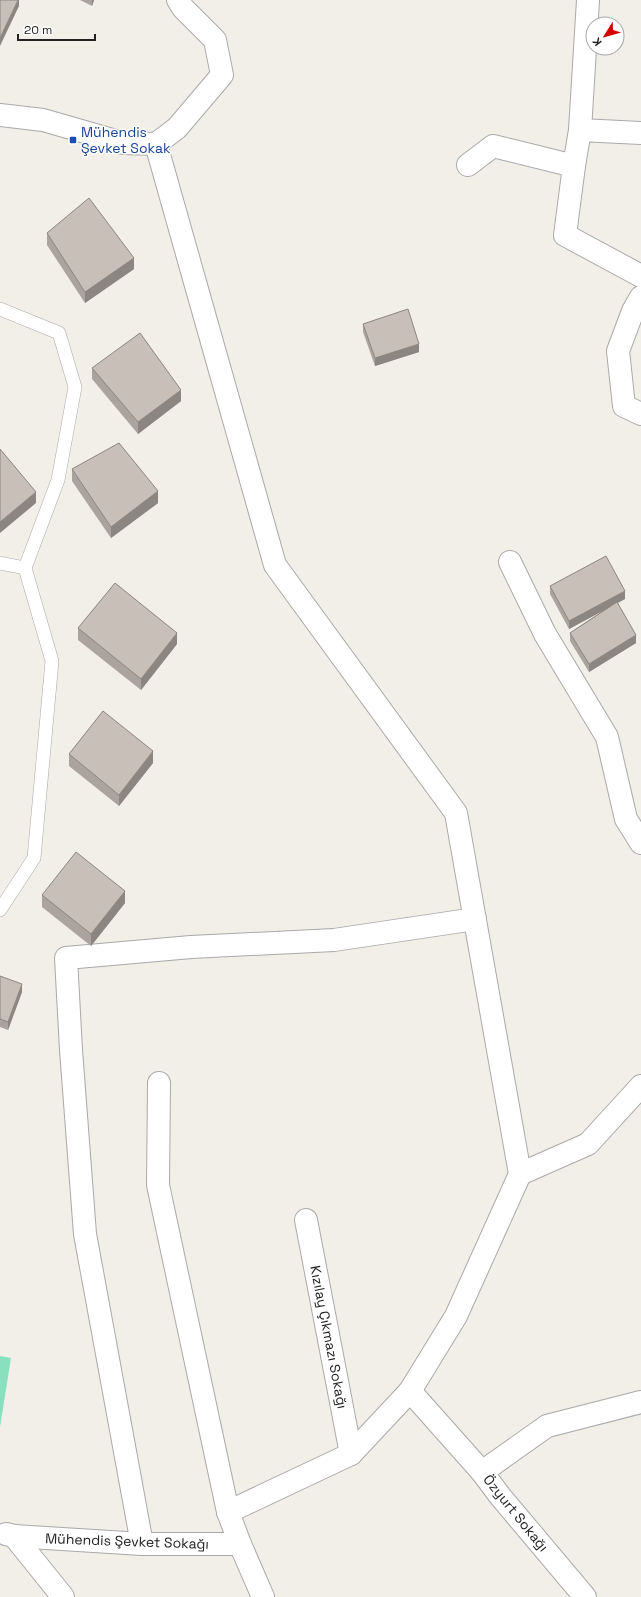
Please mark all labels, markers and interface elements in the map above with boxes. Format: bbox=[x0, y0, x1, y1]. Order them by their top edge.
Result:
scale bar bbox=[18, 16, 95, 42]
north arrow bbox=[585, 16, 625, 56]
text: 20 m bbox=[24, 22, 52, 38]
text: K bbox=[589, 35, 605, 49]
place label: Mühendis Şevket Sokak bbox=[81, 123, 171, 157]
marker: Mühendis Şevket Sokak bbox=[68, 135, 78, 145]
street label: Kızılay Çıkmazı Sokağı bbox=[306, 1264, 352, 1410]
street label: Özyurt Sokağı bbox=[479, 1471, 553, 1555]
street label: Mühendis Şevket Sokağı bbox=[45, 1529, 209, 1553]

